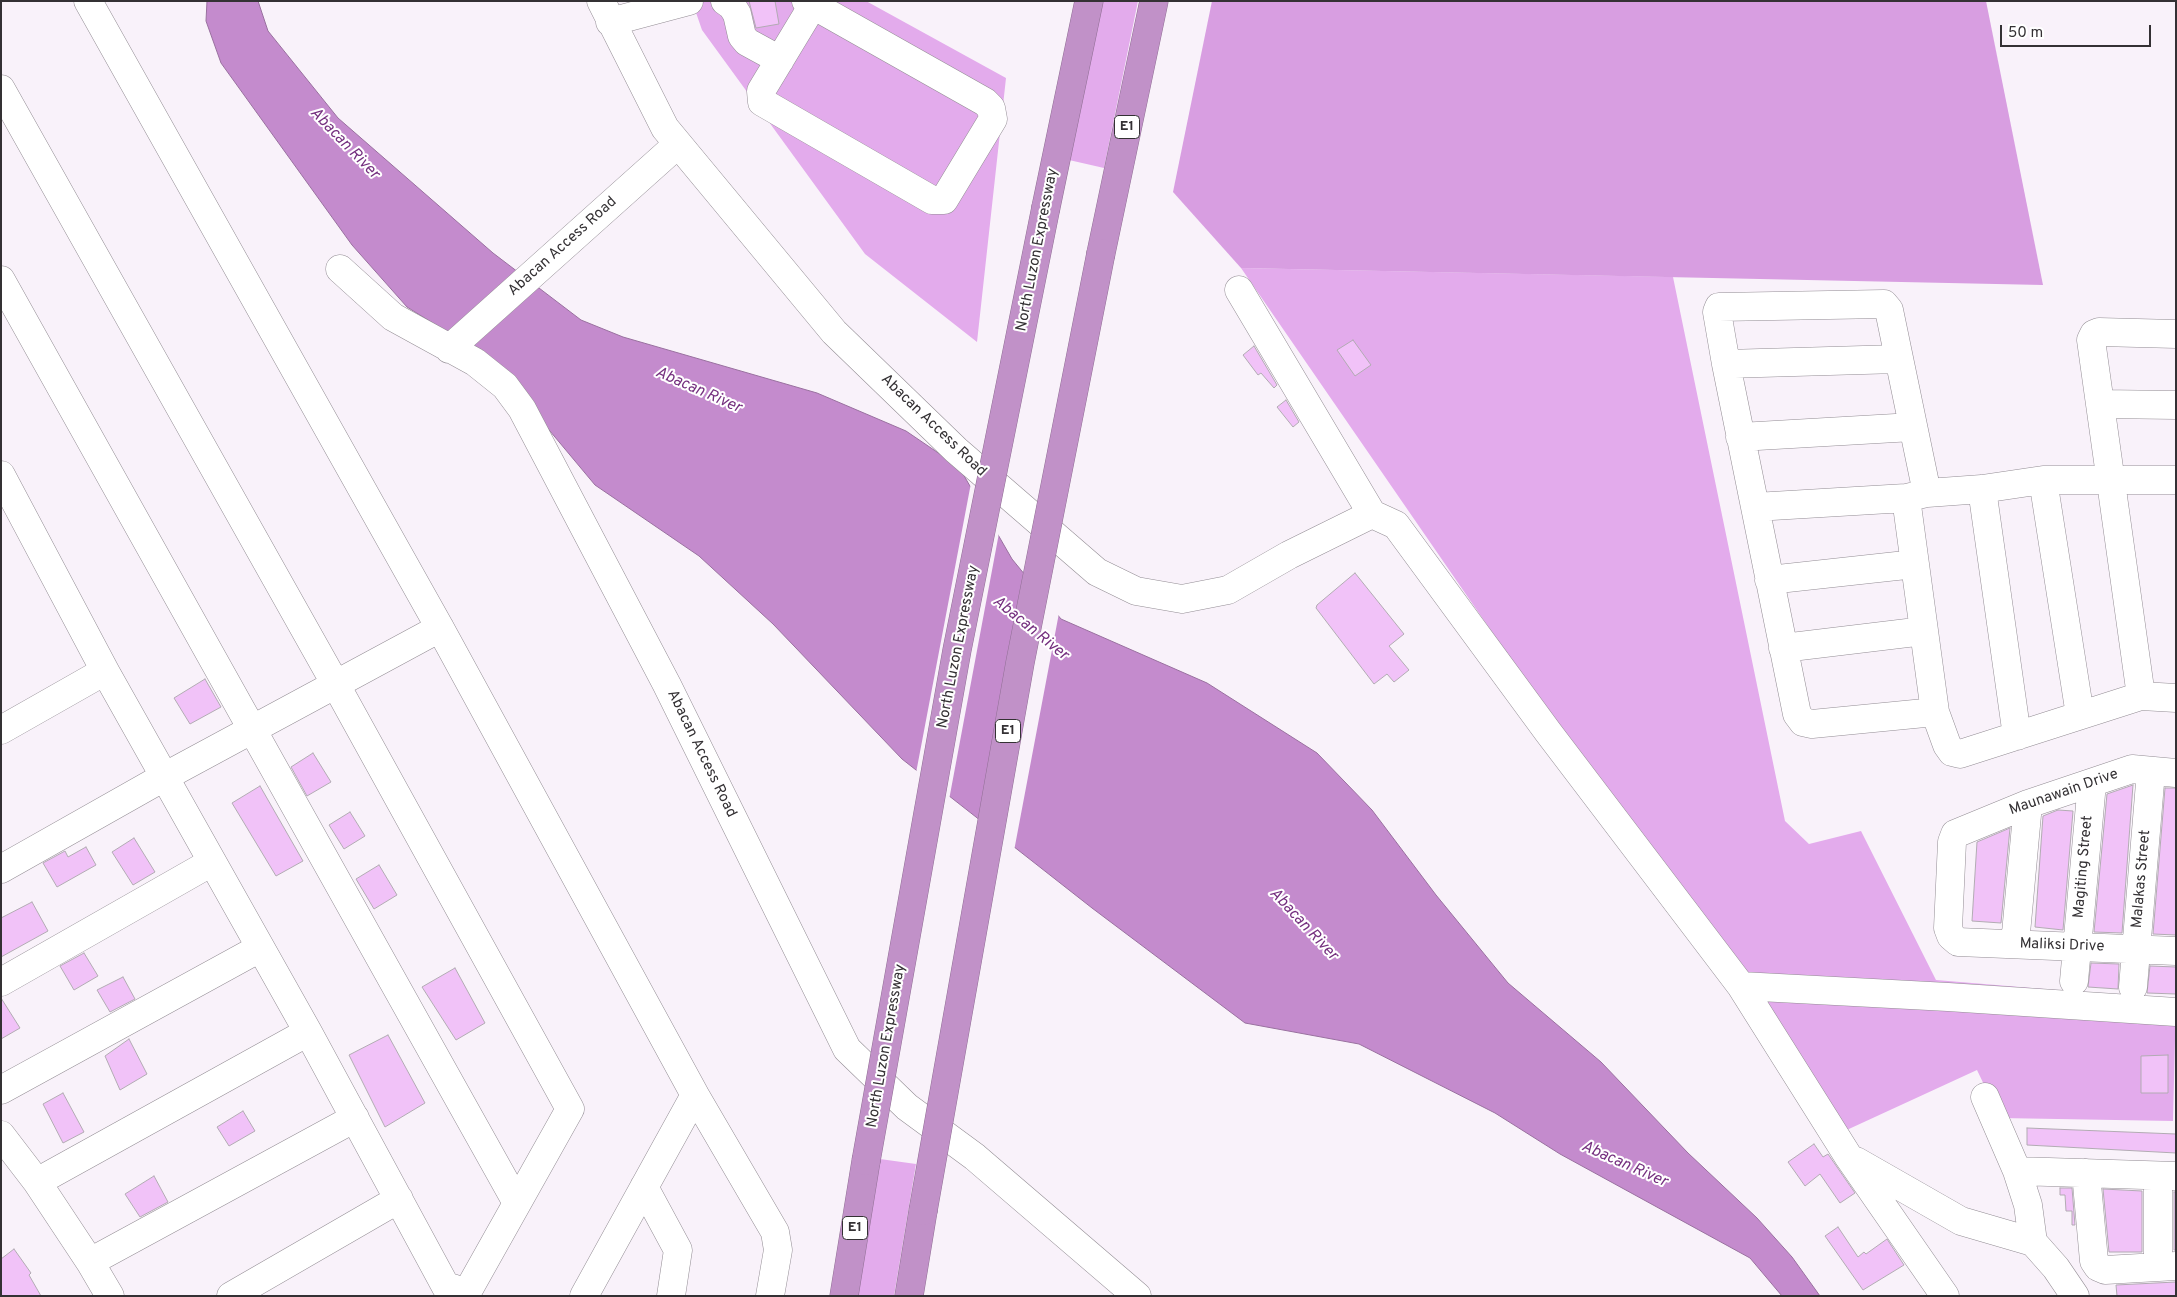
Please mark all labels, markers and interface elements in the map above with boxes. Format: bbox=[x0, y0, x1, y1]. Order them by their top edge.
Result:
scale bar bbox=[2002, 15, 2153, 47]
text: 50 m bbox=[2008, 24, 2043, 43]
water label: Abacan River bbox=[305, 104, 383, 184]
road number: E1 bbox=[1114, 115, 1140, 138]
street label: North Luzon Expressway bbox=[1013, 167, 1063, 333]
street label: Abacan Access Road bbox=[505, 194, 621, 300]
water label: Abacan River bbox=[652, 364, 744, 418]
street label: Abacan Access Road bbox=[876, 371, 990, 481]
street label: North Luzon Expressway bbox=[934, 564, 984, 730]
water label: Abacan River bbox=[988, 593, 1072, 665]
street label: Abacan Access Road bbox=[662, 687, 740, 821]
road number: E1 bbox=[996, 719, 1020, 742]
street label: Maunawain Drive bbox=[2007, 766, 2121, 820]
street label: Magiting Street bbox=[2071, 815, 2097, 919]
street label: Malakas Street bbox=[2129, 829, 2155, 929]
water label: Abacan River bbox=[1265, 885, 1341, 965]
street label: Maliksi Drive bbox=[2019, 936, 2105, 956]
street label: North Luzon Expressway bbox=[864, 963, 910, 1129]
water label: Abacan River bbox=[1578, 1138, 1670, 1192]
road number: E1 bbox=[842, 1216, 868, 1240]

